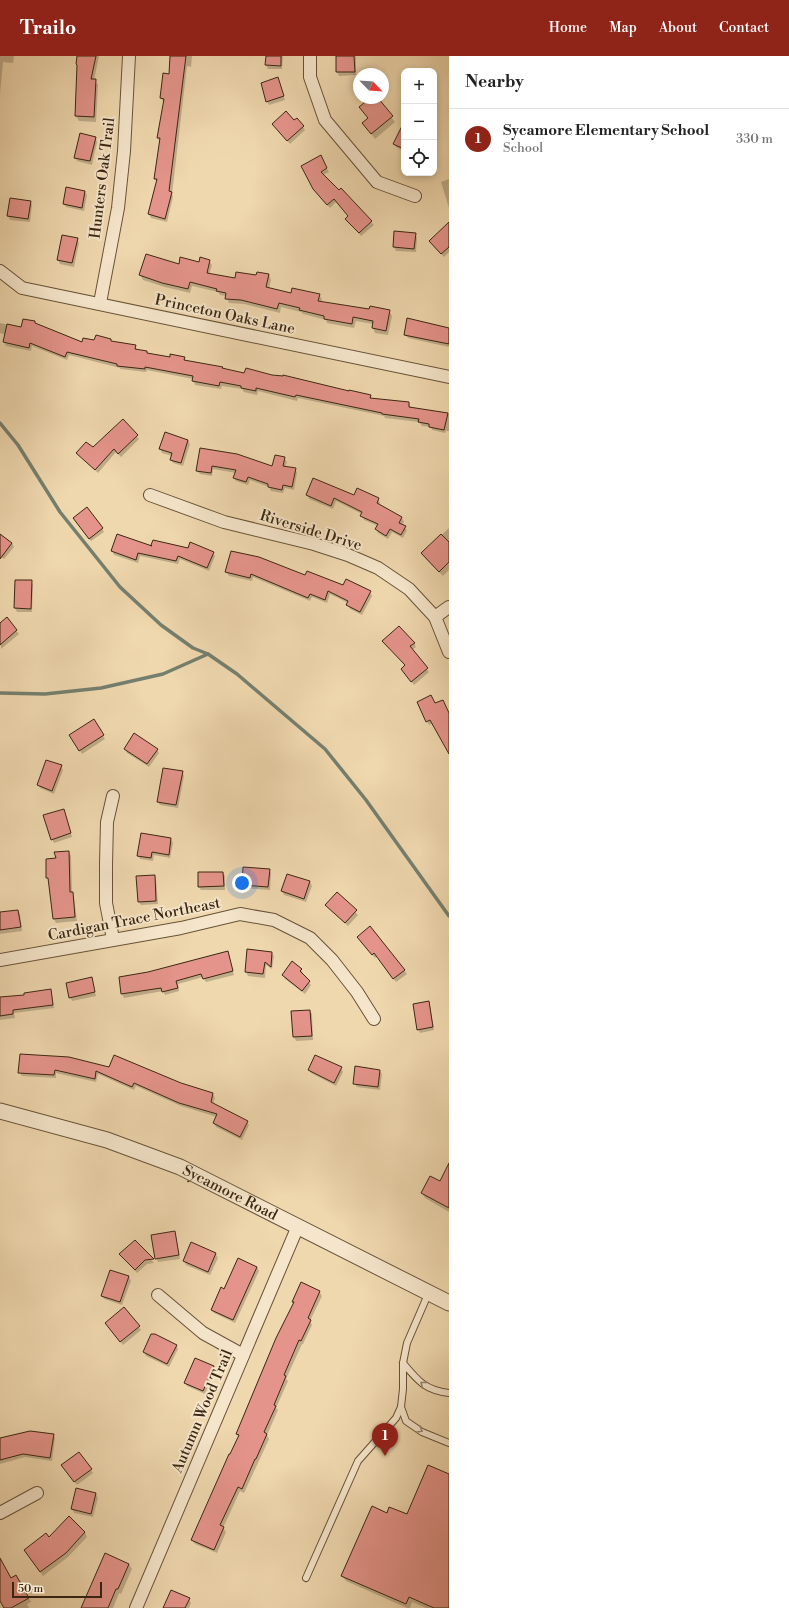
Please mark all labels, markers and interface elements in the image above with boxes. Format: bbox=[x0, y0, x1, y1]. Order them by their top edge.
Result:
text: Trailo bbox=[20, 16, 76, 40]
text: Home bbox=[549, 19, 587, 37]
text: Map bbox=[609, 19, 637, 37]
text: About bbox=[659, 19, 697, 37]
text: Contact bbox=[719, 19, 769, 37]
north arrow bbox=[353, 68, 389, 104]
map controls bbox=[401, 68, 437, 176]
button: + bbox=[401, 68, 437, 104]
text: Nearby bbox=[465, 71, 524, 93]
button: − bbox=[401, 104, 437, 140]
street label: Hunters Oak Trail bbox=[86, 116, 119, 240]
text: Sycamore Elementary School bbox=[503, 121, 709, 140]
text: 1 bbox=[475, 131, 481, 147]
text: 330 m bbox=[736, 131, 773, 147]
button: locate bbox=[401, 140, 437, 176]
text: School bbox=[503, 140, 543, 156]
street label: Princeton Oaks Lane bbox=[153, 290, 297, 339]
street label: Riverside Drive bbox=[258, 506, 364, 555]
your location bbox=[232, 873, 252, 893]
street label: Cardigan Trace Northeast bbox=[46, 893, 223, 946]
street label: Sycamore Road bbox=[179, 1161, 281, 1225]
street label: Autumn Wood Trail bbox=[168, 1346, 237, 1477]
one-way arrow bbox=[420, 1382, 427, 1389]
pin: 1 bbox=[372, 1423, 398, 1456]
one-way arrow bbox=[416, 1425, 423, 1433]
scale bar bbox=[12, 1580, 102, 1599]
text: 50 m bbox=[18, 1582, 43, 1596]

